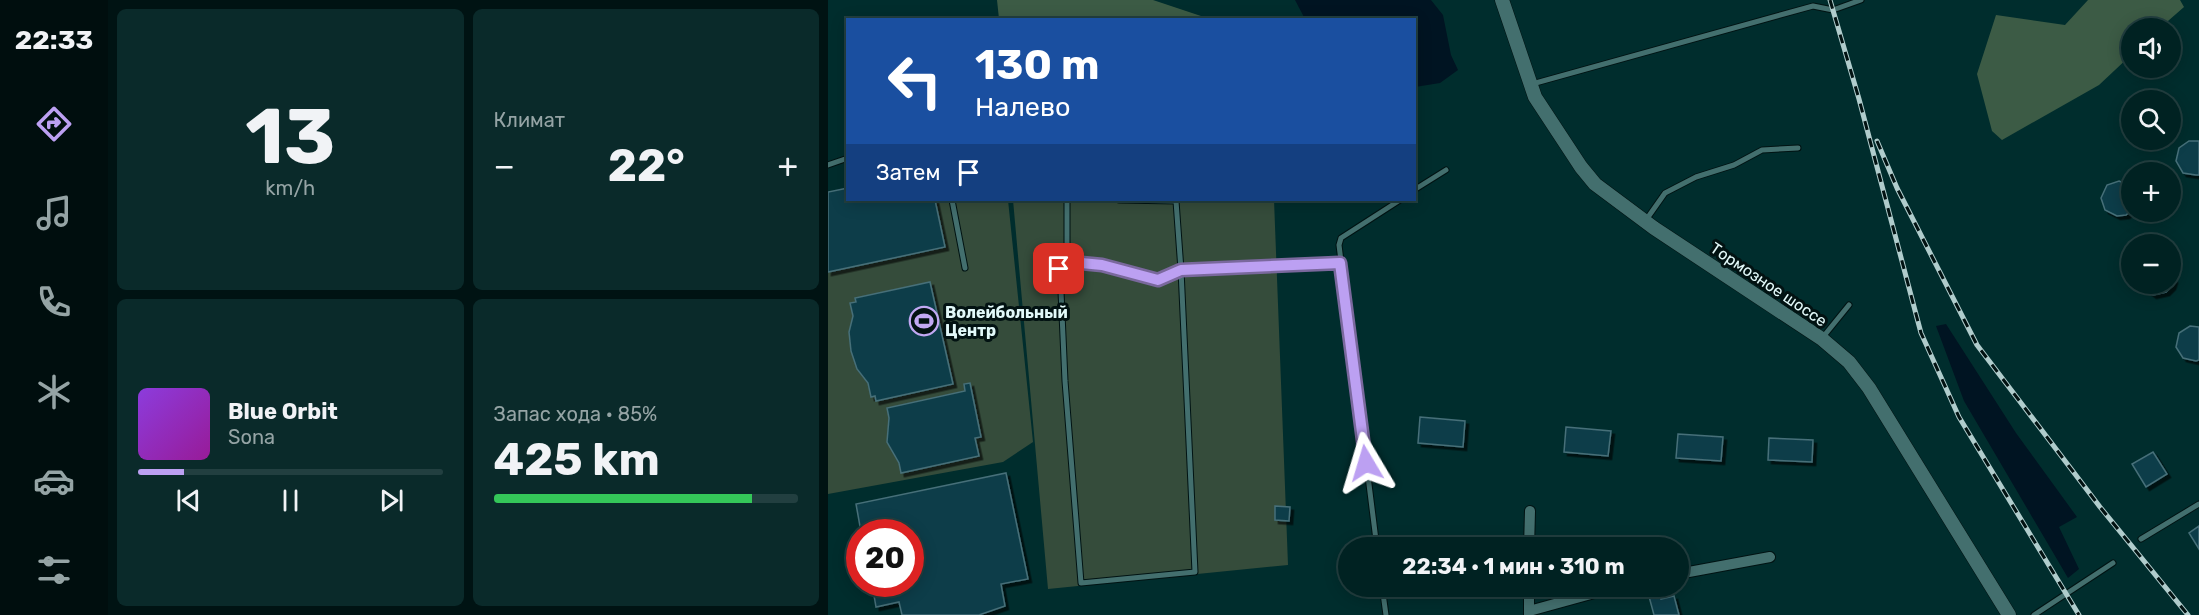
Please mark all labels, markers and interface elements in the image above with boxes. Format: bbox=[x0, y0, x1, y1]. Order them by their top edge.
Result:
map controls bbox=[2121, 18, 2181, 294]
button: sound bbox=[2121, 18, 2181, 78]
text: 22:33 bbox=[15, 24, 93, 56]
text: 130 m bbox=[975, 40, 1100, 90]
icon: left bbox=[876, 42, 954, 120]
text: 13 bbox=[245, 90, 335, 183]
button: search bbox=[2121, 90, 2181, 150]
text: Налево bbox=[975, 91, 1071, 123]
icon: directions bbox=[33, 103, 75, 145]
text: Климат bbox=[494, 108, 565, 132]
text: 22° bbox=[608, 139, 685, 192]
text: − bbox=[494, 146, 515, 185]
text: + bbox=[777, 146, 798, 185]
icon: arrive bbox=[952, 156, 985, 189]
text: Затем bbox=[876, 159, 940, 186]
button: + bbox=[2121, 162, 2181, 222]
text: km/h bbox=[265, 176, 315, 200]
icon: music bbox=[33, 192, 75, 234]
button: − bbox=[2121, 234, 2181, 294]
street label: Тормозное шоссе bbox=[1707, 238, 1831, 330]
pin bbox=[1033, 243, 1084, 294]
icon: arrive bbox=[1042, 252, 1075, 285]
icon: phone bbox=[33, 281, 75, 323]
place label: Волейбольный Центр bbox=[945, 303, 1068, 340]
sports icon: Волейбольный Центр bbox=[908, 305, 940, 337]
icon: climate bbox=[33, 371, 75, 413]
text: Blue Orbit bbox=[228, 398, 338, 425]
text: Запас хода · 85% bbox=[494, 402, 657, 426]
text: Sona bbox=[228, 425, 275, 449]
position arrow bbox=[1334, 431, 1398, 495]
text: 425 km bbox=[494, 433, 660, 486]
icon: car bbox=[33, 460, 75, 502]
icon: previous bbox=[172, 484, 205, 517]
icon: pause bbox=[274, 484, 307, 517]
icon: next bbox=[375, 484, 408, 517]
speed limit sign: 20 bbox=[846, 519, 924, 597]
icon: filters bbox=[33, 549, 75, 591]
text: 22:34 · 1 мин · 310 m bbox=[1402, 553, 1625, 580]

